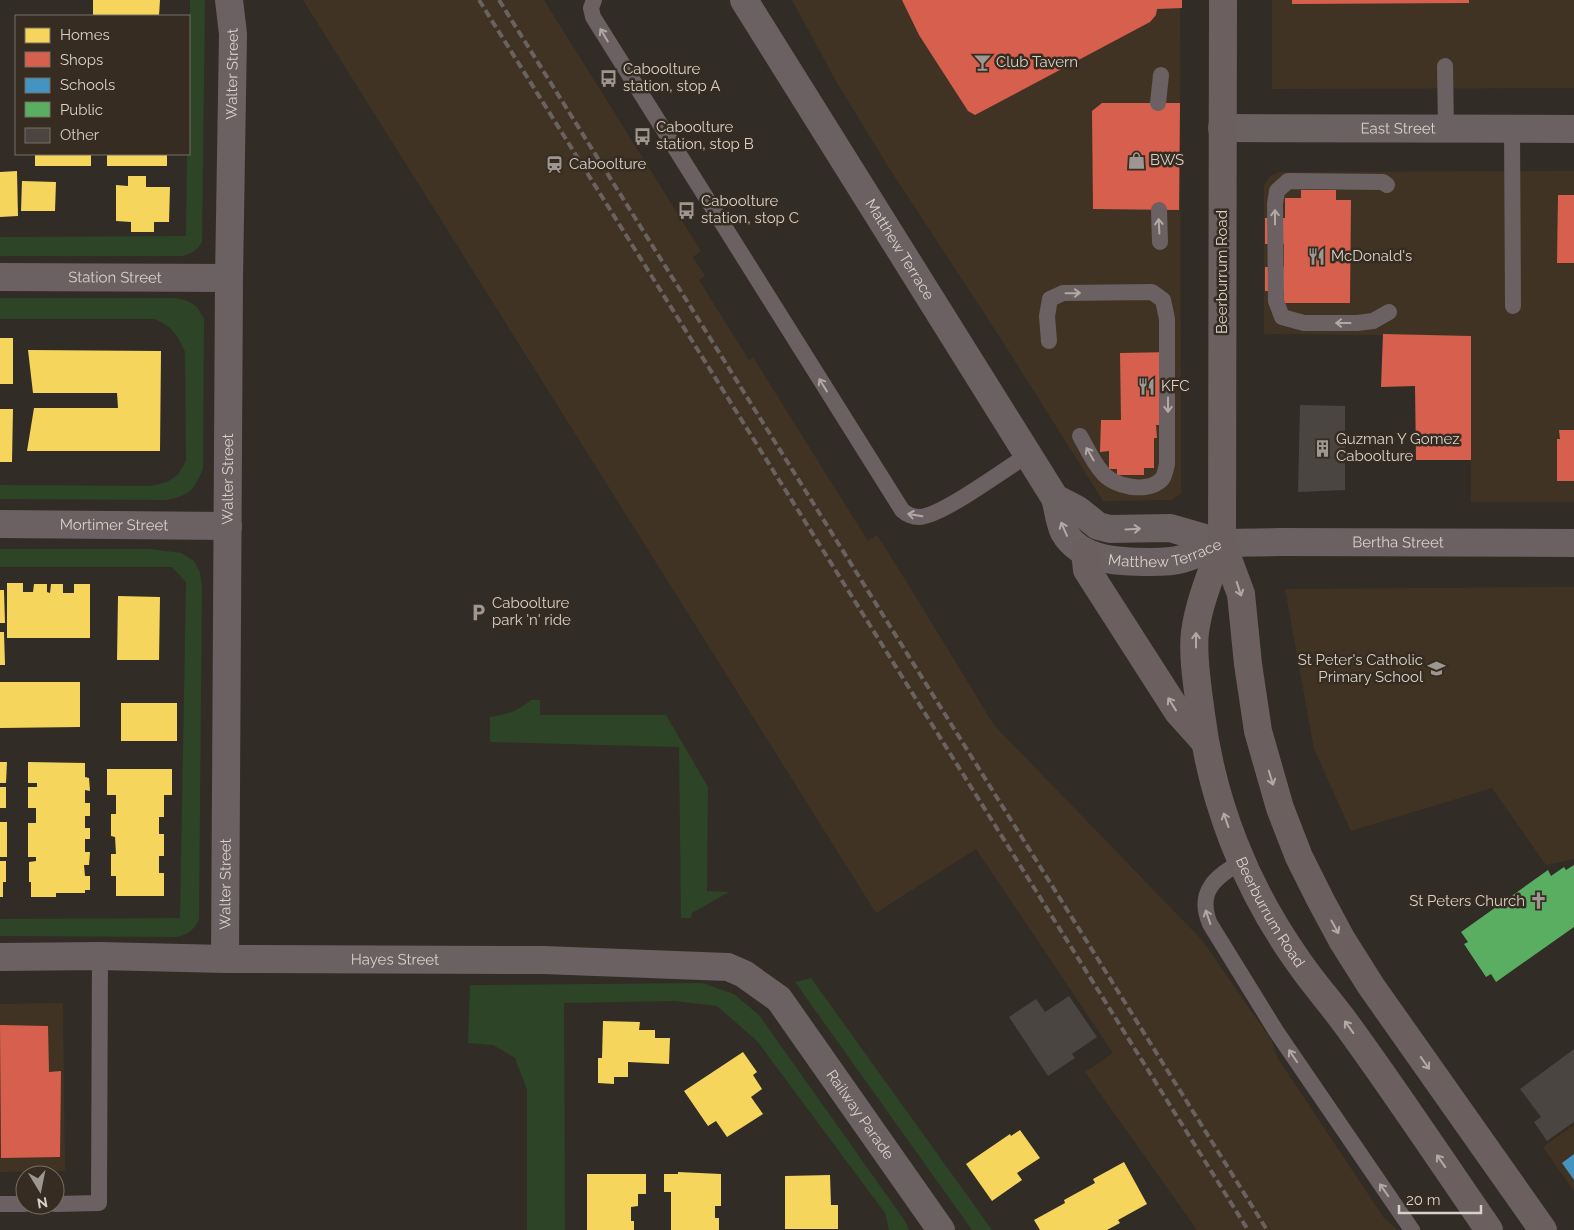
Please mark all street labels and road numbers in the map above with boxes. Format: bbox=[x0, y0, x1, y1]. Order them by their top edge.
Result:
street label: Walter Street bbox=[223, 27, 242, 120]
street label: East Street bbox=[1360, 119, 1436, 138]
street label: Matthew Terrace bbox=[861, 195, 938, 303]
street label: Beerburrum Road bbox=[1213, 210, 1231, 334]
street label: Station Street bbox=[68, 268, 162, 287]
street label: Walter Street bbox=[219, 433, 237, 525]
street label: Mortimer Street bbox=[60, 516, 168, 534]
street label: Bertha Street bbox=[1352, 533, 1444, 552]
street label: Matthew Terrace bbox=[1107, 535, 1224, 571]
street label: Walter Street bbox=[216, 838, 235, 930]
street label: Beerburrum Road bbox=[1232, 854, 1309, 971]
street label: Hayes Street bbox=[351, 950, 439, 969]
street label: Railway Parade bbox=[822, 1066, 898, 1163]

